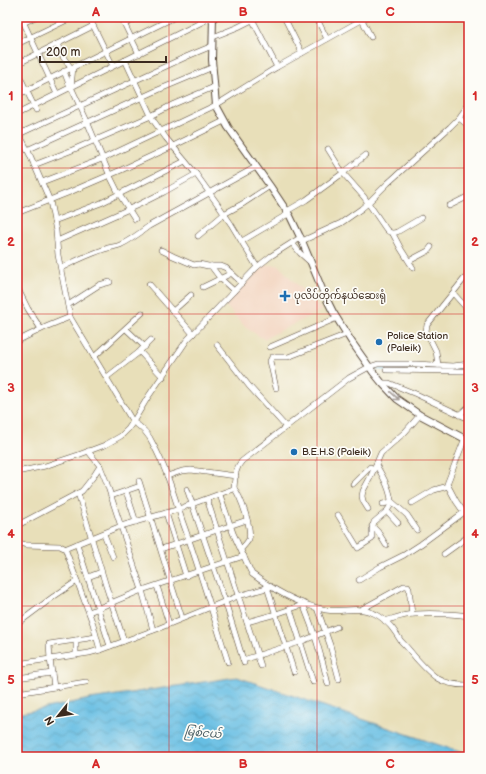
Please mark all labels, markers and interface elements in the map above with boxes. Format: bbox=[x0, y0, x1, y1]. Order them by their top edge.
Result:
text: A bbox=[91, 4, 100, 20]
text: B bbox=[238, 4, 248, 20]
text: C bbox=[385, 4, 395, 20]
scale bar bbox=[40, 38, 166, 64]
text: 200 m bbox=[46, 45, 80, 60]
text: 1 bbox=[8, 88, 14, 104]
text: 1 bbox=[472, 88, 478, 104]
text: 2 bbox=[7, 234, 15, 250]
text: 2 bbox=[471, 234, 479, 250]
place label: ပုလိပ်တိုက်နယ်ဆေးရုံ bbox=[294, 288, 386, 304]
marker: ပုလိပ်တိုက်နယ်ဆေးရုံ bbox=[279, 290, 291, 302]
place label: Police Station (Paleik) bbox=[387, 330, 448, 354]
marker: Police Station (Paleik) bbox=[374, 337, 384, 347]
text: 3 bbox=[7, 380, 15, 396]
text: 3 bbox=[471, 380, 479, 396]
one-way arrow bbox=[390, 391, 400, 401]
place label: B.E.H.S (Paleik) bbox=[302, 446, 371, 458]
marker: B.E.H.S (Paleik) bbox=[289, 447, 299, 457]
text: 4 bbox=[7, 526, 15, 542]
text: 4 bbox=[471, 526, 479, 542]
text: 5 bbox=[7, 672, 15, 688]
text: 5 bbox=[471, 672, 479, 688]
north arrow bbox=[38, 696, 78, 736]
text: N bbox=[42, 714, 57, 728]
water label: မြစ်ငယ် bbox=[184, 723, 223, 744]
text: A bbox=[91, 756, 100, 772]
text: B bbox=[238, 756, 248, 772]
text: C bbox=[385, 756, 395, 772]

